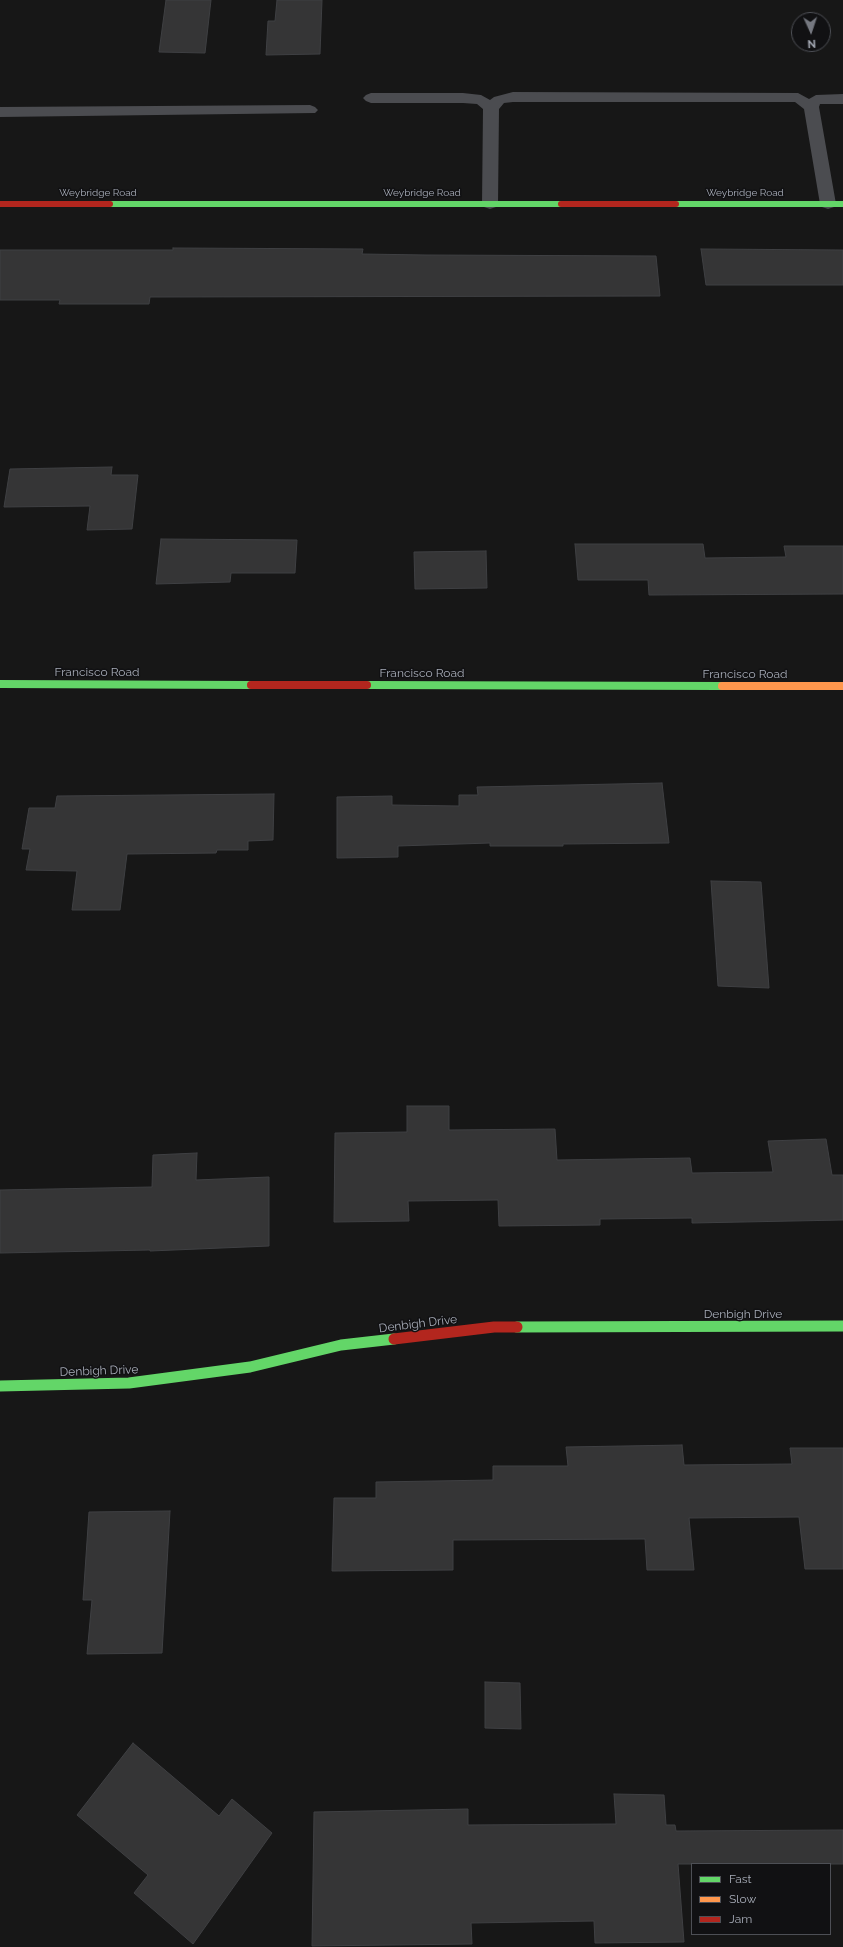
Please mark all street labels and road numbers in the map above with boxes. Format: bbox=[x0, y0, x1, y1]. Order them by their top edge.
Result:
street label: Weybridge Road bbox=[59, 187, 137, 199]
street label: Weybridge Road bbox=[383, 187, 461, 199]
street label: Weybridge Road bbox=[706, 187, 784, 199]
street label: Francisco Road bbox=[55, 665, 139, 679]
street label: Francisco Road bbox=[380, 666, 464, 680]
street label: Francisco Road bbox=[703, 667, 787, 681]
street label: Denbigh Drive bbox=[704, 1307, 782, 1321]
street label: Denbigh Drive bbox=[378, 1312, 458, 1336]
street label: Denbigh Drive bbox=[59, 1362, 139, 1380]

